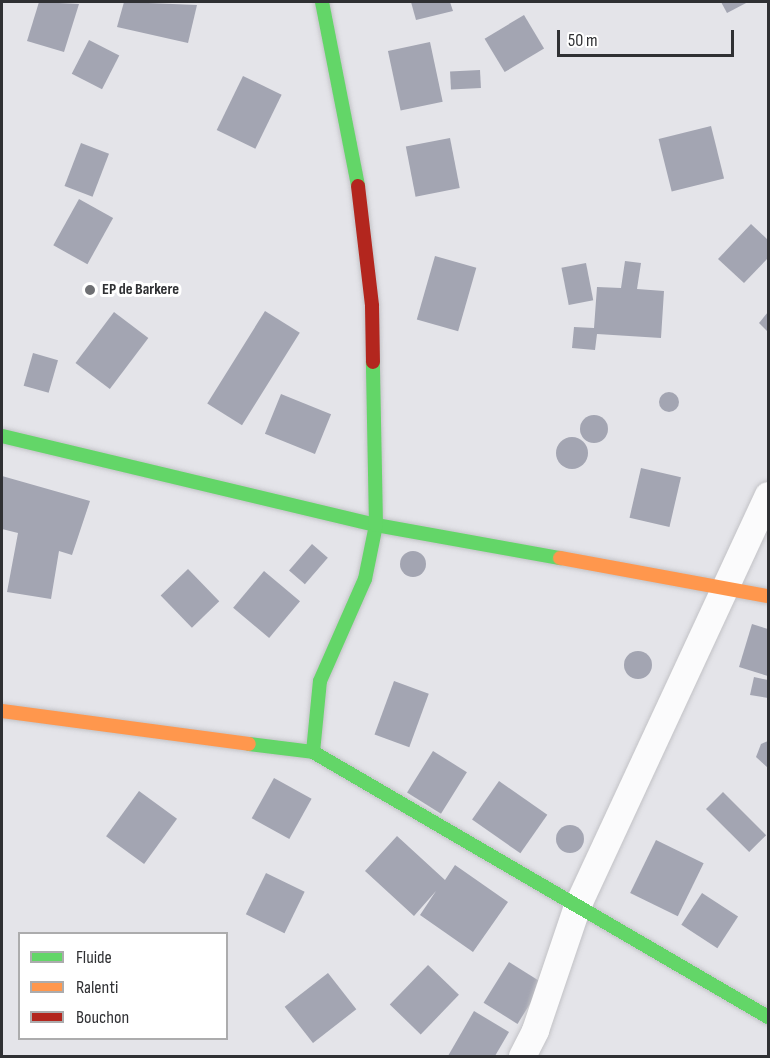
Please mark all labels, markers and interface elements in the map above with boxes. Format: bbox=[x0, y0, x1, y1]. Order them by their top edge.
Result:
scale bar bbox=[560, 18, 737, 56]
text: 50 m bbox=[568, 30, 598, 51]
place label: EP de Barkere bbox=[102, 280, 179, 300]
marker: EP de Barkere bbox=[83, 283, 97, 297]
legend bbox=[18, 932, 228, 1040]
text: Fluide bbox=[76, 947, 112, 968]
text: Ralenti bbox=[76, 977, 118, 998]
text: Bouchon bbox=[76, 1007, 129, 1028]

